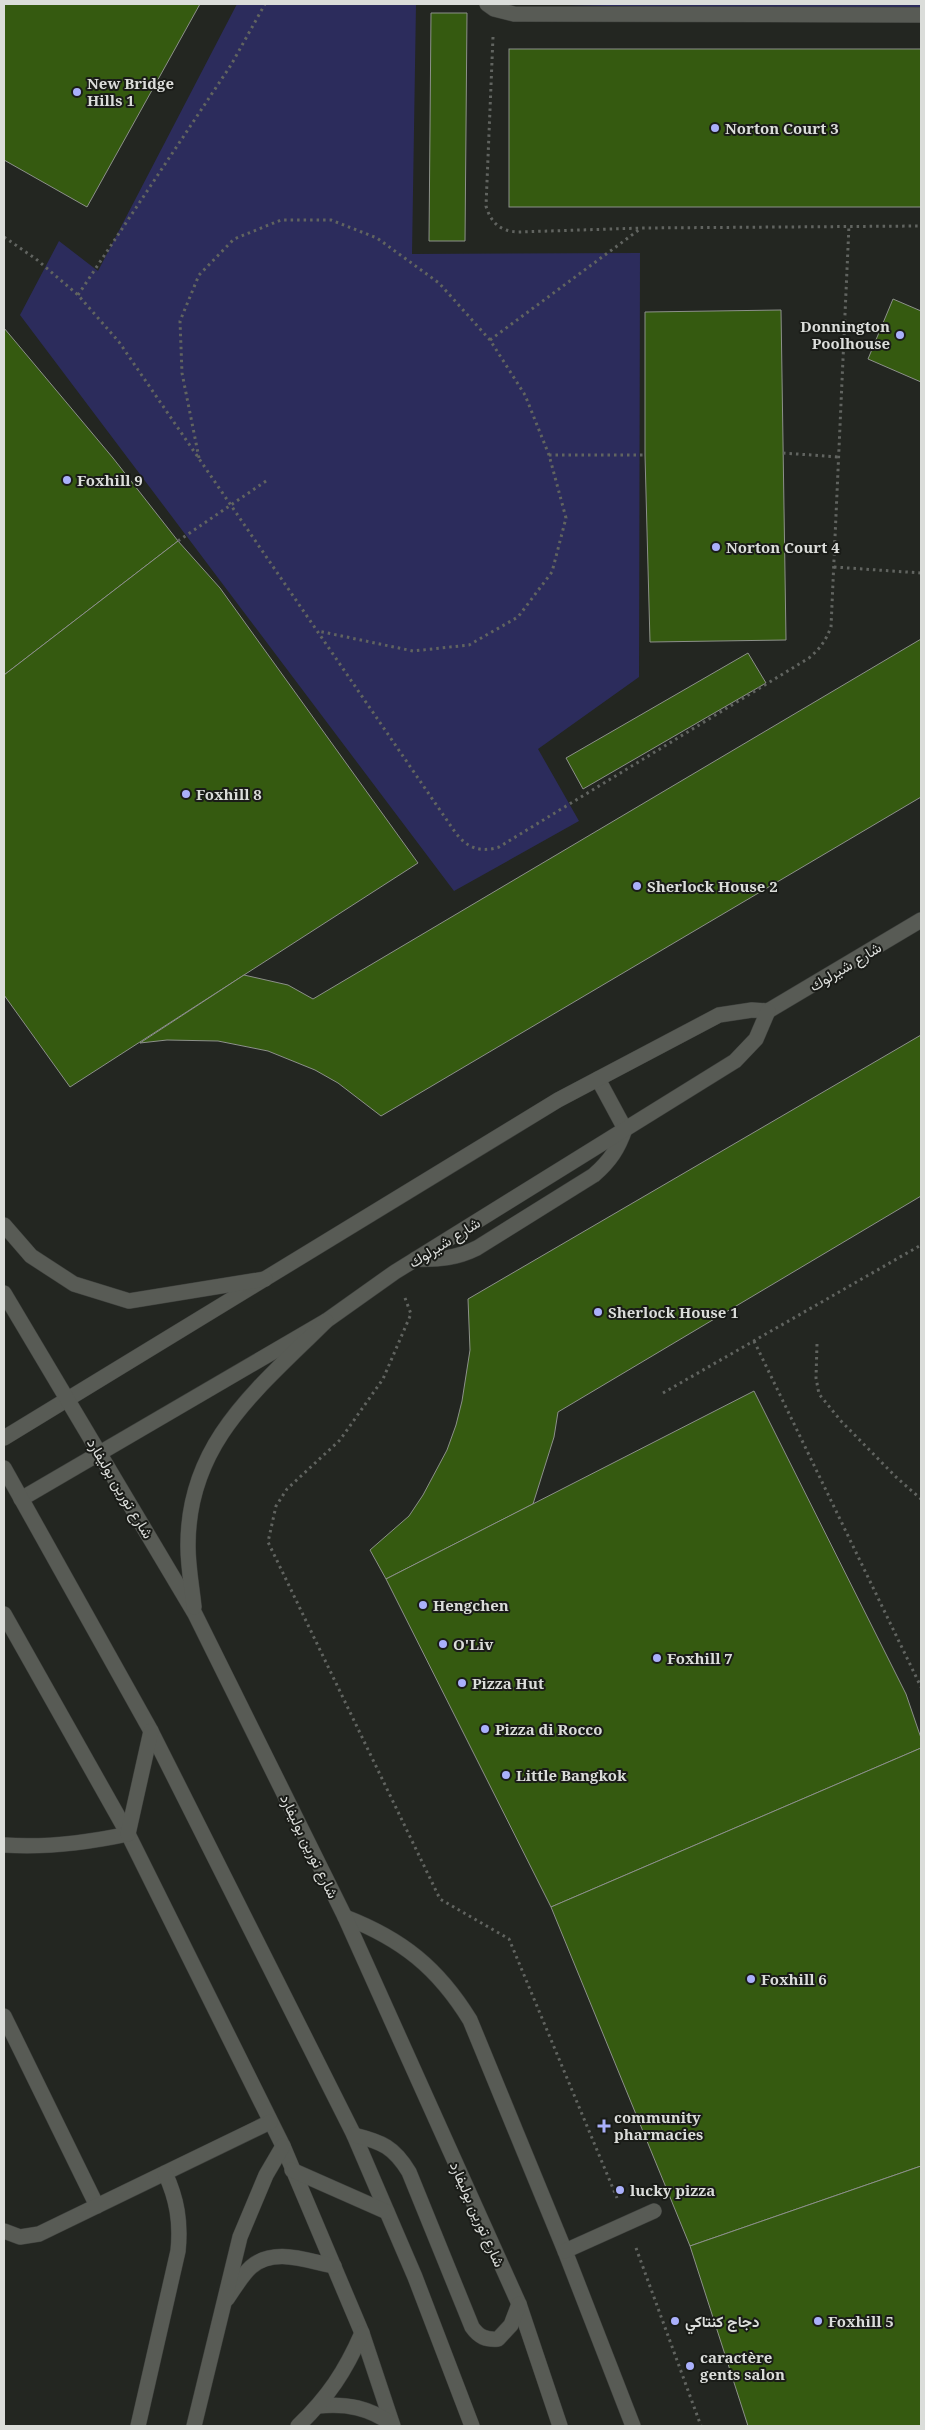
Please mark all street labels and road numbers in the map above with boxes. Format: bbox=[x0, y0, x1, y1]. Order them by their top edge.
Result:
street label: شارع شيرلوك bbox=[805, 937, 886, 997]
street label: شارع شيرلوك bbox=[404, 1212, 485, 1274]
street label: شارع تورين بوليفارد bbox=[81, 1434, 159, 1543]
street label: شارع تورين بوليفارد bbox=[274, 1790, 344, 1903]
street label: شارع تورين بوليفارد bbox=[444, 2158, 510, 2271]

